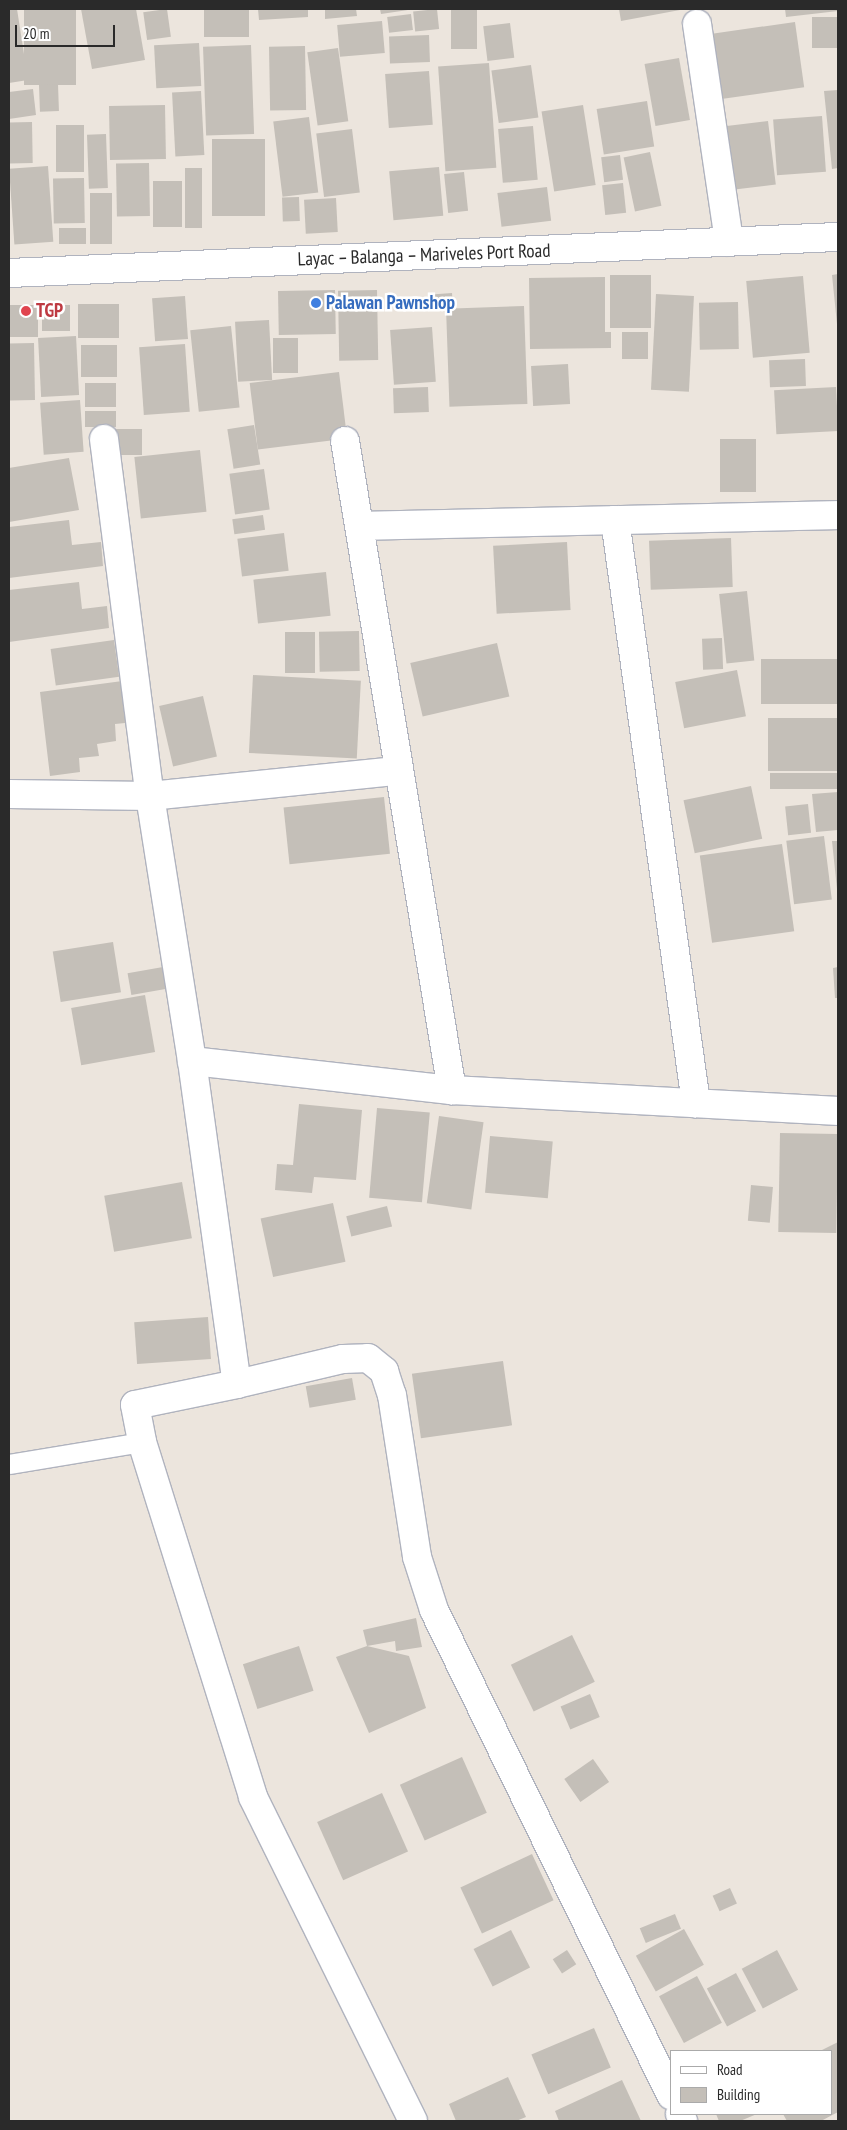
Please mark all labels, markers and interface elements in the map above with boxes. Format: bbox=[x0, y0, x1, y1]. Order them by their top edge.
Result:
scale bar bbox=[18, 15, 118, 47]
text: 20 m bbox=[23, 24, 49, 43]
street label: Layac – Balanga – Mariveles Port Road bbox=[296, 239, 552, 271]
place label: Palawan Pawnshop bbox=[326, 292, 455, 314]
marker: Palawan Pawnshop bbox=[310, 297, 322, 309]
place label: TGP bbox=[36, 300, 63, 322]
marker: TGP bbox=[20, 305, 32, 317]
legend bbox=[670, 2050, 832, 2115]
text: Road bbox=[717, 2060, 743, 2079]
text: Building bbox=[717, 2085, 760, 2104]

